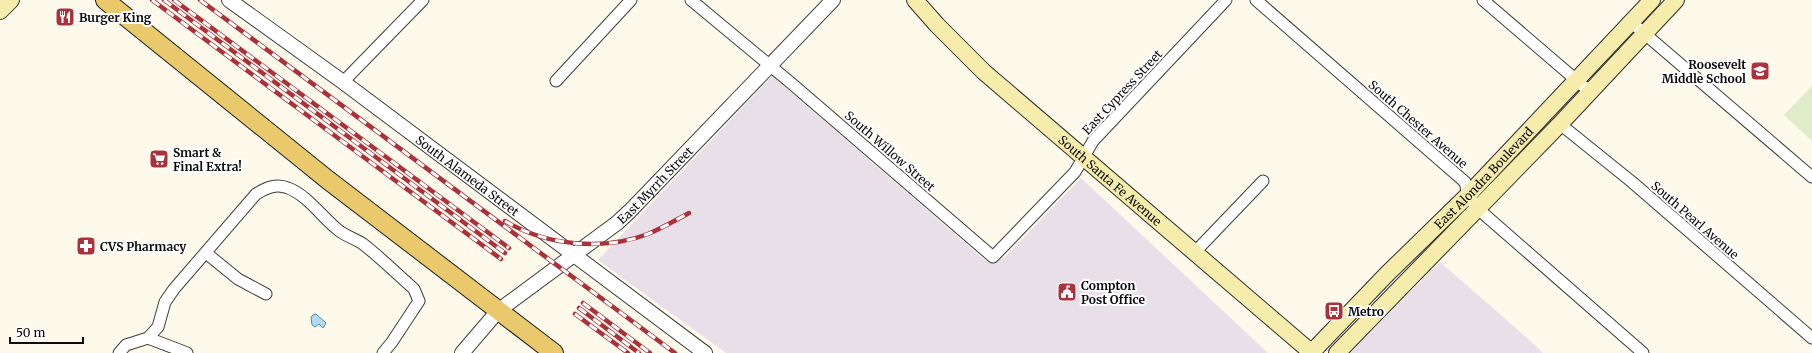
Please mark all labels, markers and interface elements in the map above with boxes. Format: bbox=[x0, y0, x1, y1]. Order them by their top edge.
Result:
restaurant icon: Burger King bbox=[54, 6, 76, 28]
place label: Burger King bbox=[79, 10, 152, 25]
street label: East Cypress Street bbox=[1079, 46, 1165, 137]
place label: Roosevelt Middle School bbox=[1662, 57, 1746, 86]
school or university icon: Roosevelt Middle School bbox=[1749, 60, 1771, 82]
street label: South Chester Avenue bbox=[1366, 77, 1470, 171]
street label: South Willow Street bbox=[842, 108, 938, 194]
street label: East Alondra Boulevard bbox=[1431, 124, 1536, 231]
street label: South Alameda Street bbox=[413, 132, 522, 219]
street label: South Santa Fe Avenue bbox=[1056, 132, 1165, 228]
street label: East Myrrh Street bbox=[614, 143, 696, 227]
place label: Smart & Final Extra! bbox=[173, 145, 242, 174]
supermarket icon: Smart & Final Extra! bbox=[148, 148, 170, 170]
street label: South Pearl Avenue bbox=[1648, 178, 1742, 262]
pharmacy icon: CVS Pharmacy bbox=[75, 235, 97, 257]
place label: CVS Pharmacy bbox=[100, 239, 187, 254]
place label: Compton Post Office bbox=[1081, 278, 1146, 307]
public building icon: Compton Post Office bbox=[1056, 281, 1078, 303]
bus stop icon: Metro bbox=[1323, 300, 1345, 322]
place label: Metro bbox=[1348, 304, 1384, 319]
scale bar bbox=[10, 319, 83, 345]
text: 50 m bbox=[16, 325, 45, 340]

